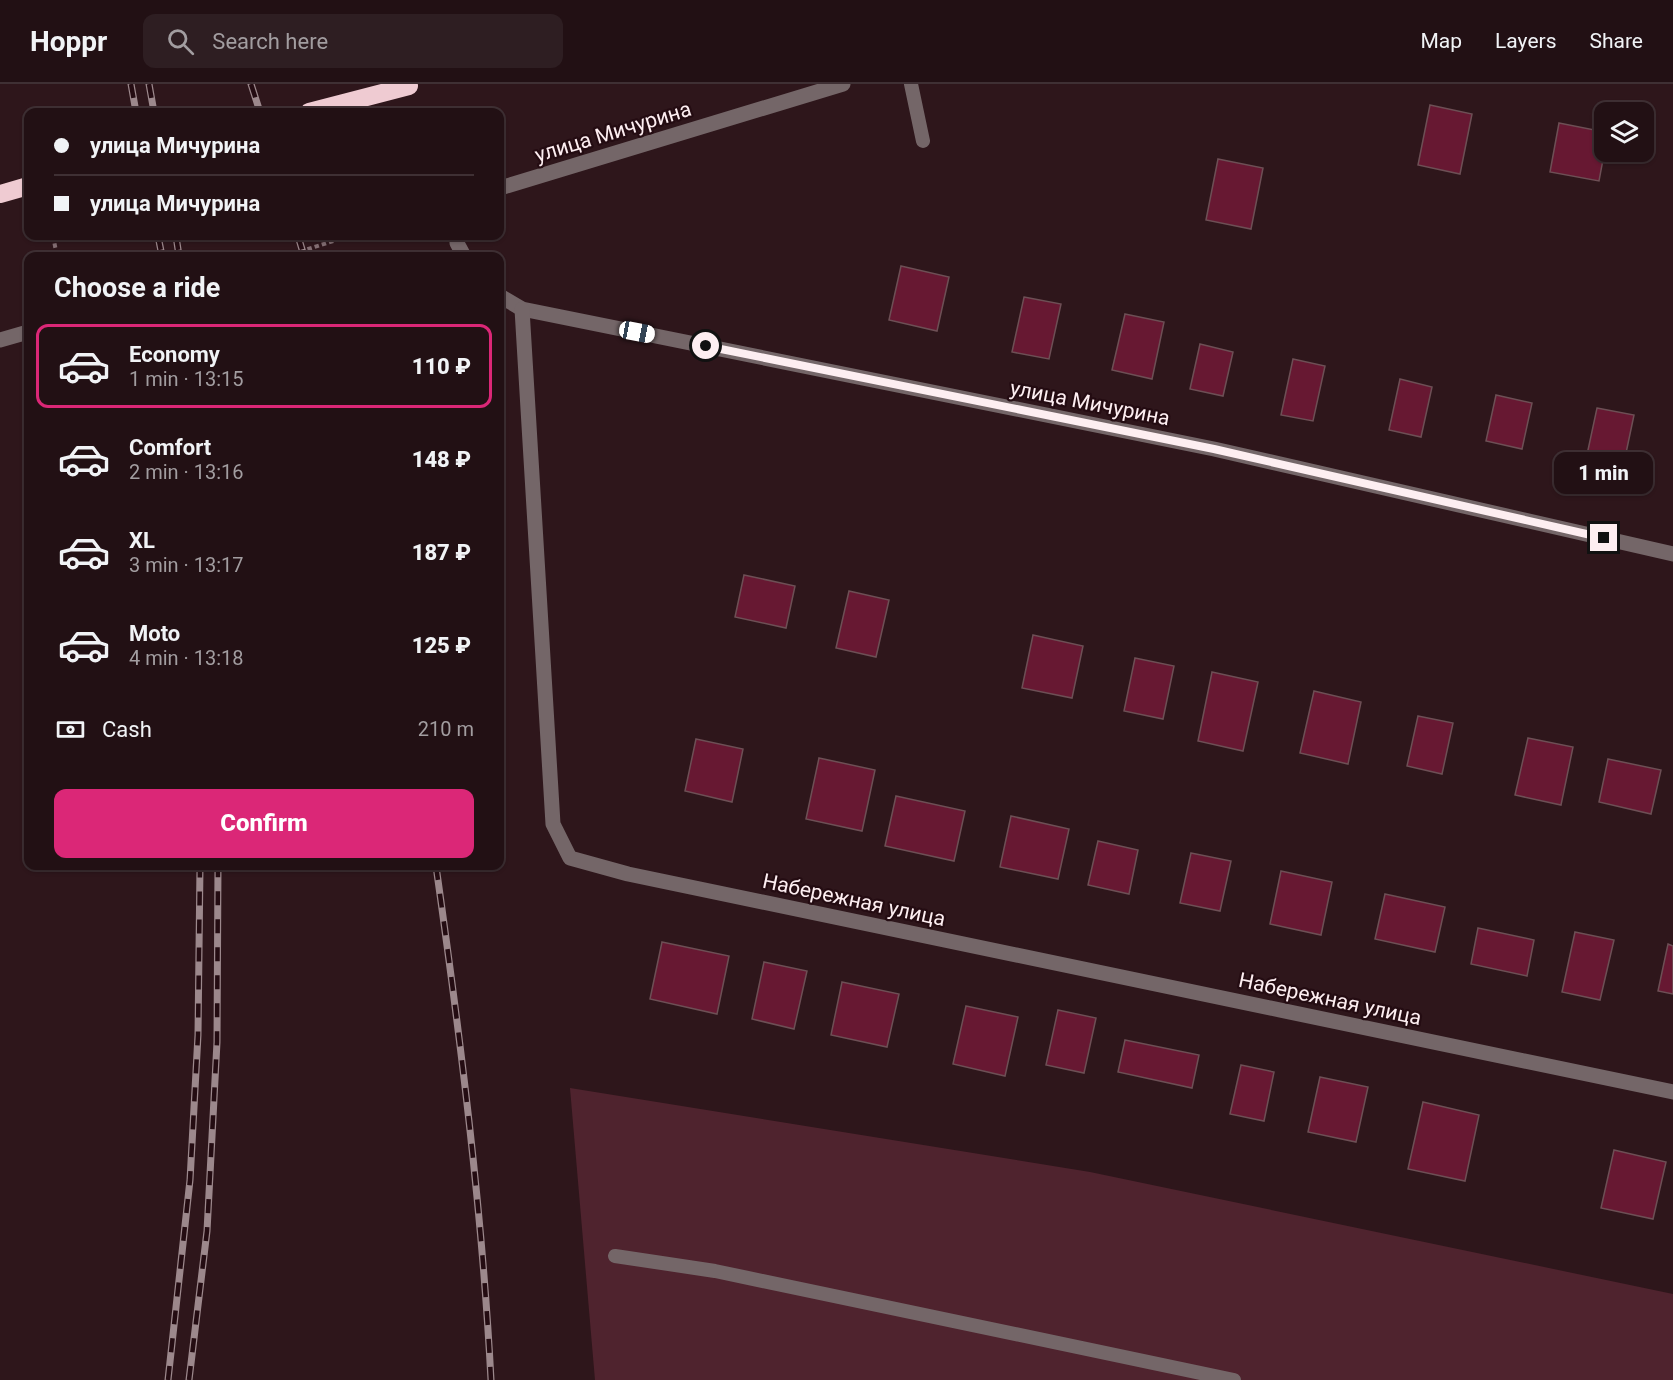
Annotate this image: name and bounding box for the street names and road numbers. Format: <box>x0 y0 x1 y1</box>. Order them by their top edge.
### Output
street label: улица Мичурина <box>532 97 694 167</box>
street label: улица Мичурина <box>1008 376 1172 430</box>
street label: Набережная улица <box>760 869 948 931</box>
street label: Набережная улица <box>1236 968 1424 1030</box>

